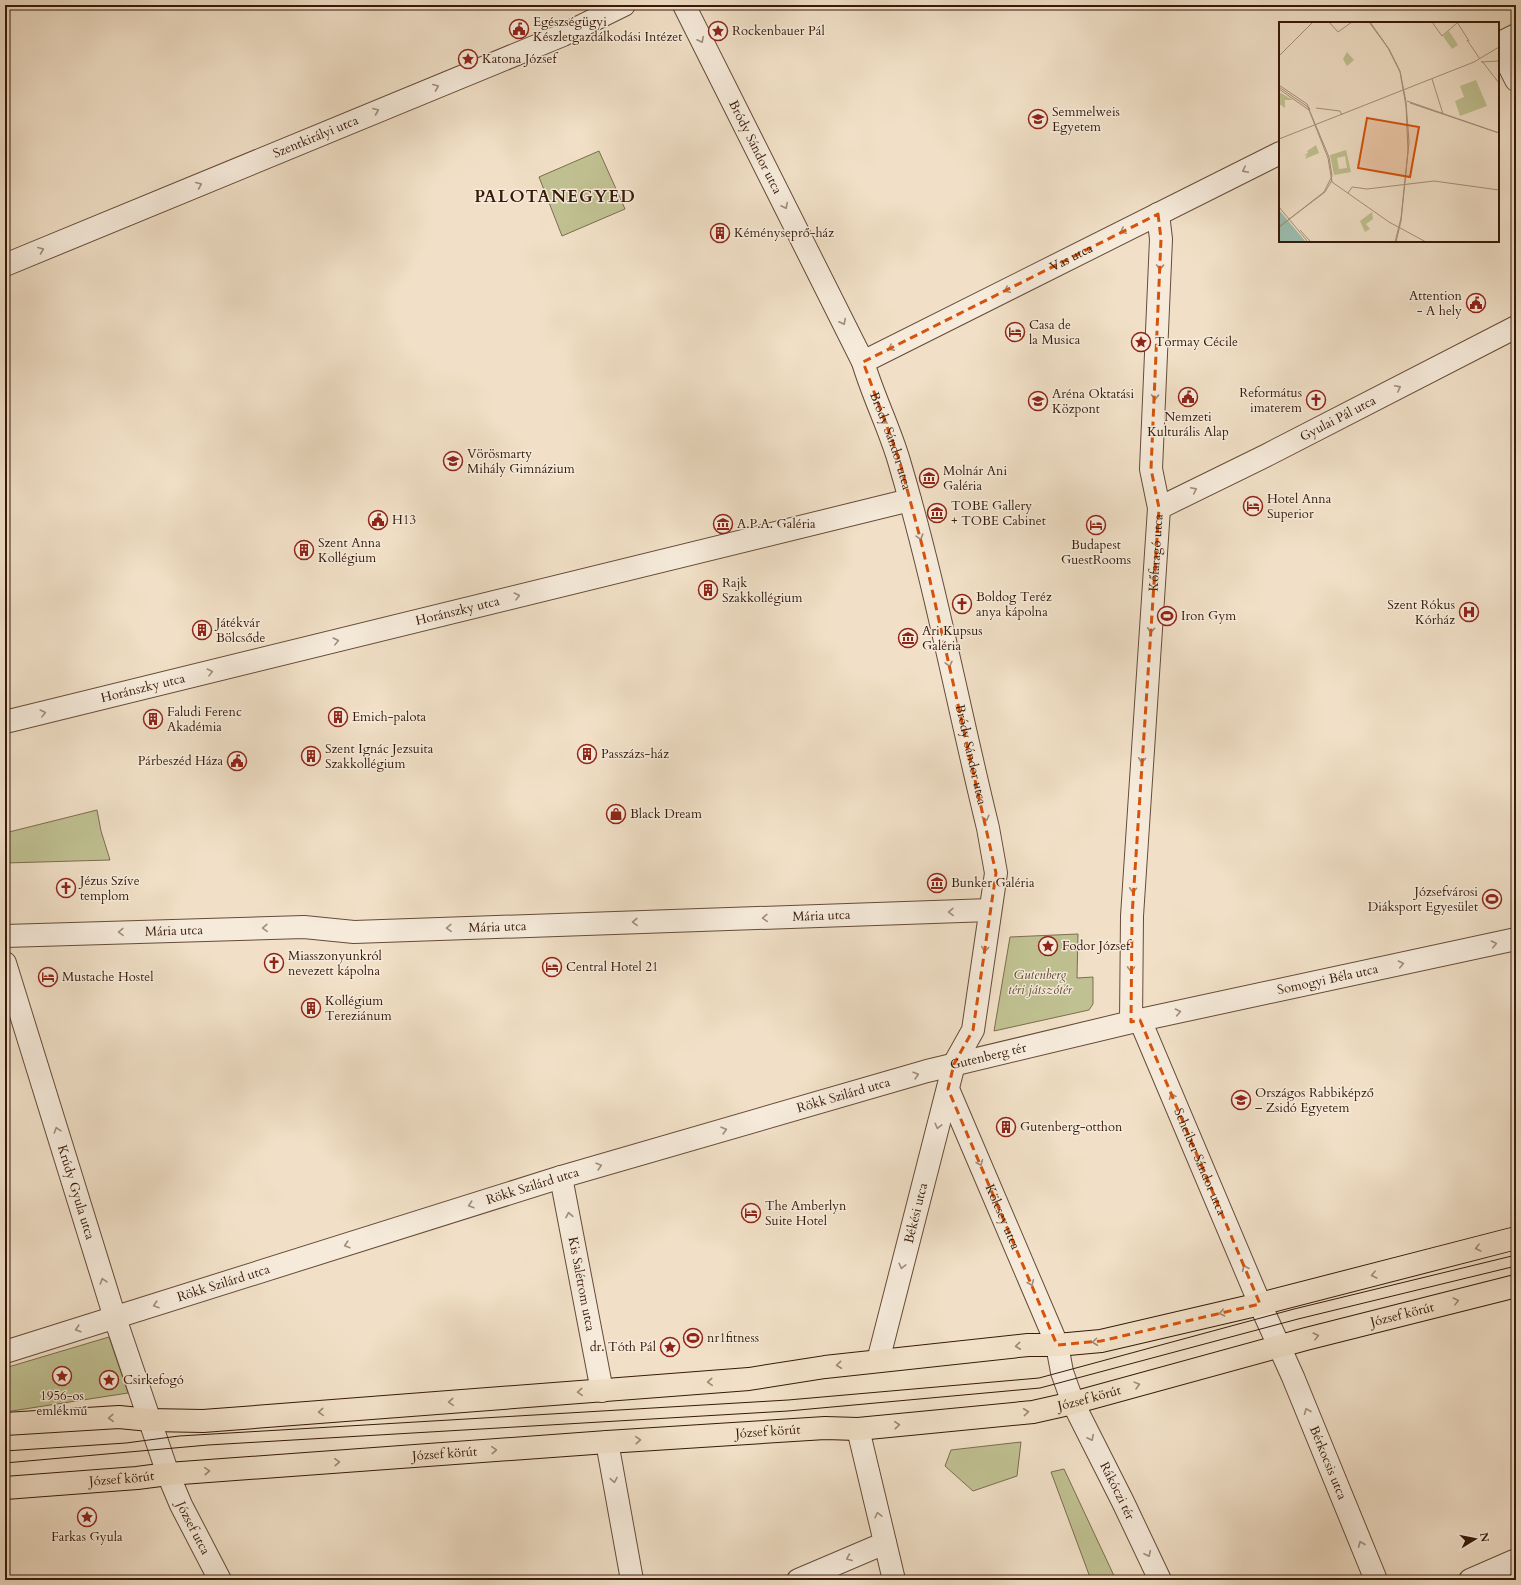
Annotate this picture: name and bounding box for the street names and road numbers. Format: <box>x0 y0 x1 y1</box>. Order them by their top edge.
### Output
street label: Bródy Sándor utca <box>724 97 786 197</box>
street label: Szentkirályi utca <box>270 111 361 163</box>
street label: Vas utca <box>1047 239 1096 276</box>
street label: Bródy Sándor utca <box>865 389 916 492</box>
street label: Gyulai Pál utca <box>1297 391 1379 446</box>
street label: Kőfaragó utca <box>1145 513 1168 592</box>
street label: Horánszky utca <box>414 592 502 630</box>
street label: Horánszky utca <box>99 669 187 707</box>
street label: Bródy Sándor utca <box>951 703 991 807</box>
street label: Mária utca <box>792 906 851 926</box>
street label: Mária utca <box>468 917 527 937</box>
street label: Mária utca <box>145 921 204 941</box>
street label: Somogyi Béla utca <box>1276 960 1380 999</box>
street label: Gutenberg tér <box>948 1038 1029 1074</box>
street label: Rökk Szilárd utca <box>795 1073 893 1117</box>
street label: Scheiber Sándor utca <box>1169 1105 1231 1219</box>
street label: Krúdy Gyula utca <box>53 1143 99 1242</box>
street label: Rökk Szilárd utca <box>484 1163 581 1209</box>
street label: Békési utca <box>900 1180 932 1245</box>
street label: Kölcsey utca <box>981 1181 1025 1253</box>
street label: Kis Salétrom utca <box>564 1235 599 1333</box>
street label: Rökk Szilárd utca <box>175 1260 272 1306</box>
street label: József körút <box>1367 1298 1436 1332</box>
street label: József körút <box>1054 1381 1123 1416</box>
street label: József körút <box>733 1421 801 1443</box>
street label: Bérkocsis utca <box>1305 1423 1351 1503</box>
street label: József körút <box>410 1442 478 1465</box>
street label: Rákóczi tér <box>1095 1459 1139 1523</box>
street label: József körút <box>87 1467 155 1491</box>
street label: József utca <box>171 1497 214 1558</box>

